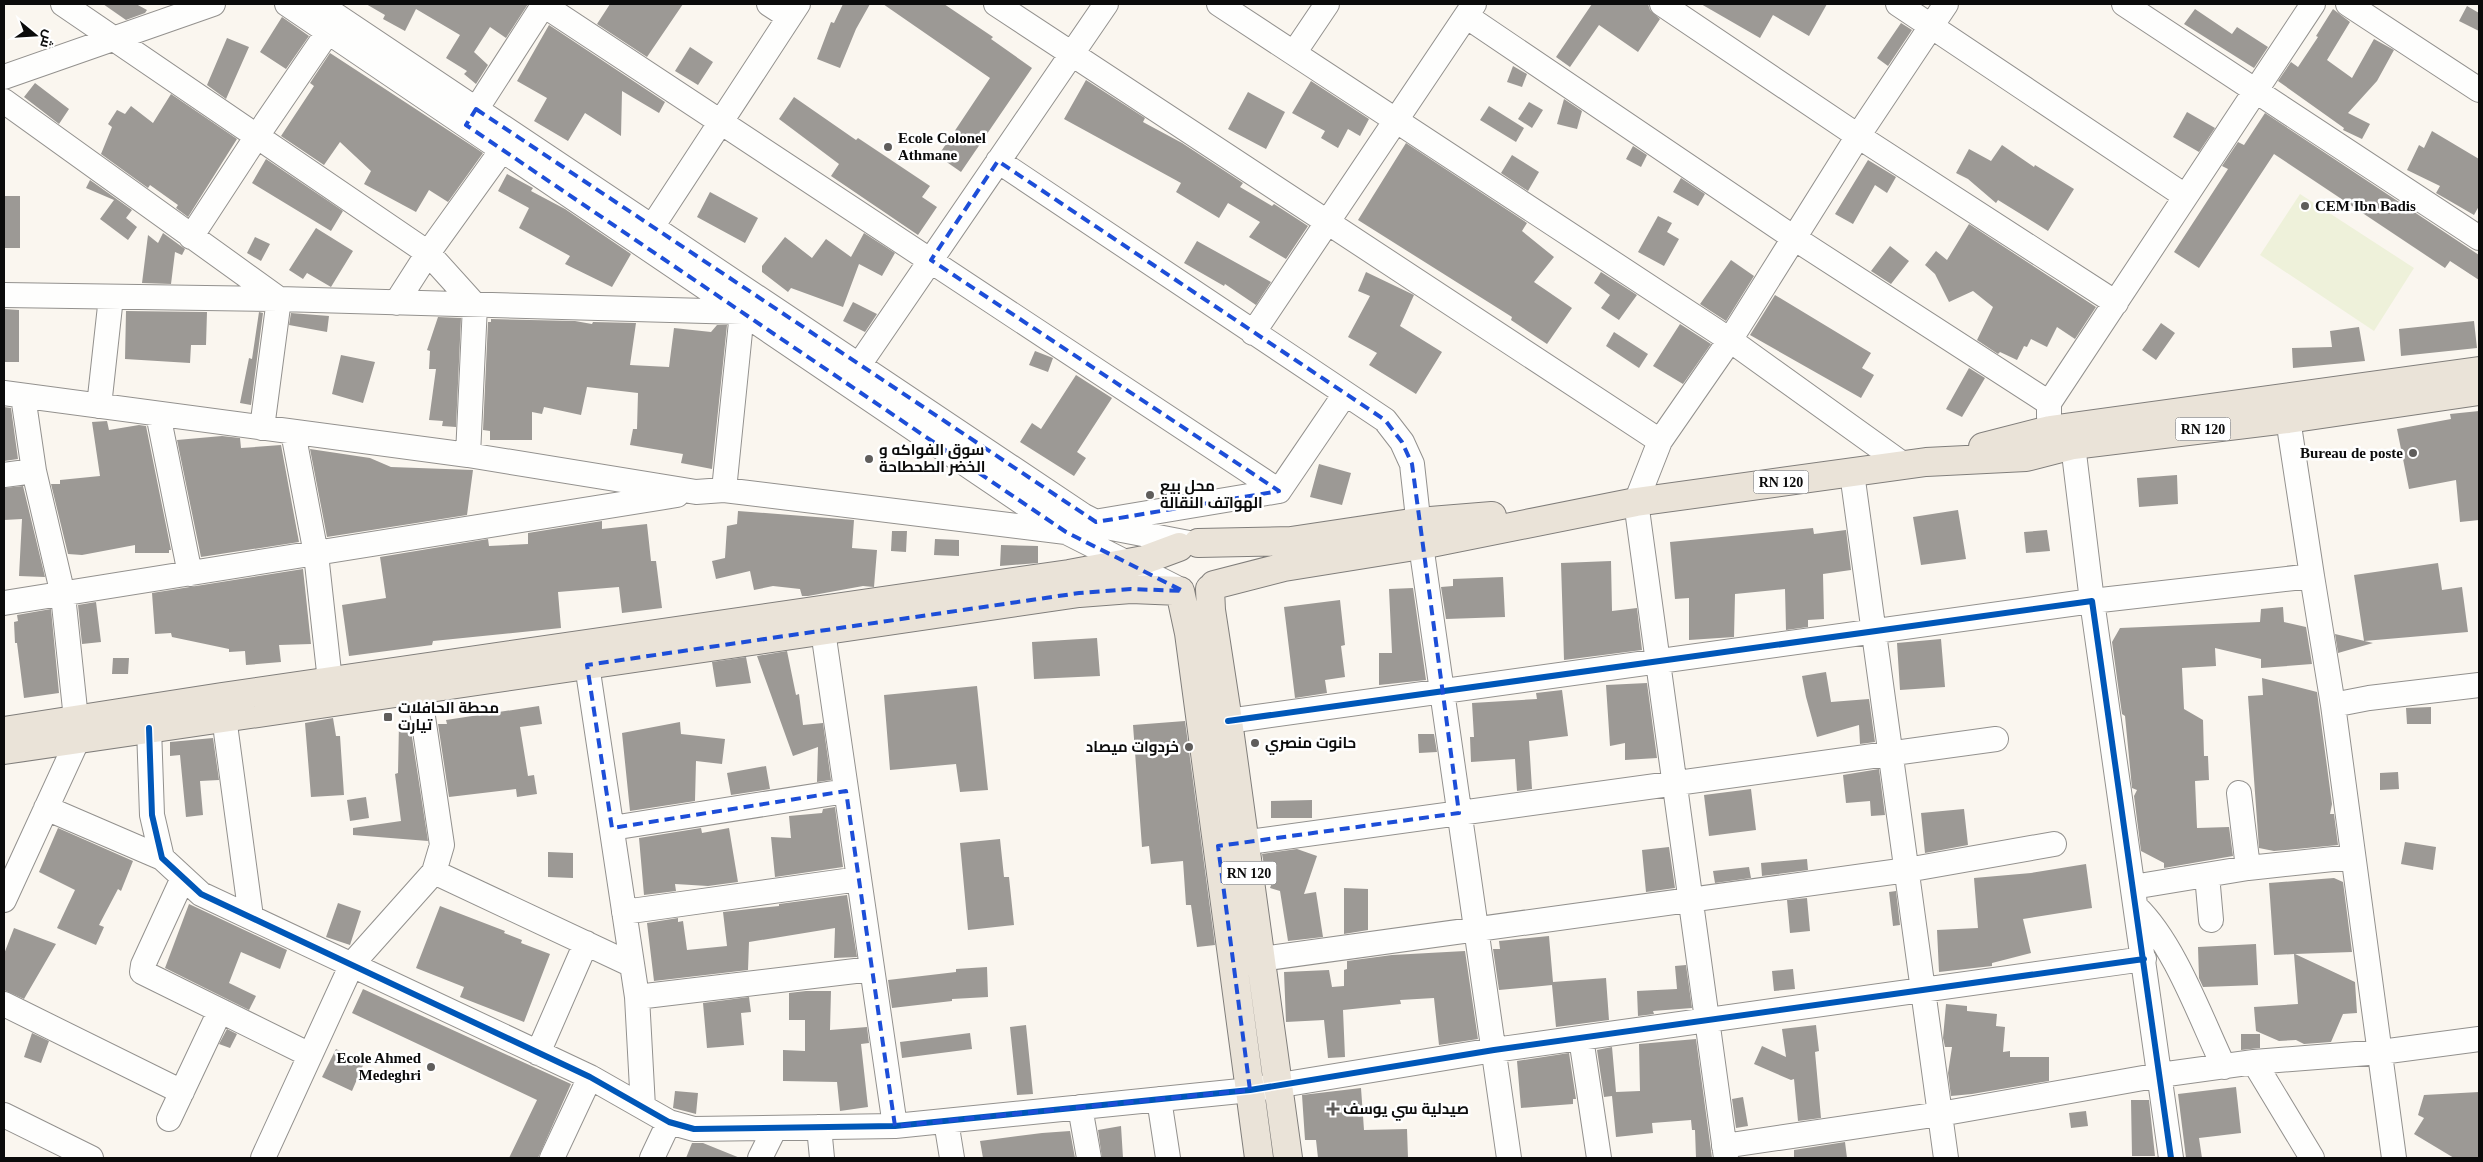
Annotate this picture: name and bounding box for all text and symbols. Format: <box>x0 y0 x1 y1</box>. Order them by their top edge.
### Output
north arrow <box>10 10 60 60</box>
text: ش <box>36 28 58 50</box>
place label: Ecole Colonel Athmane <box>898 130 986 163</box>
marker: Ecole Colonel Athmane <box>882 141 894 153</box>
place label: CEM Ibn Badis <box>2315 198 2416 214</box>
marker: CEM Ibn Badis <box>2299 200 2311 212</box>
road number: RN 120 <box>2176 418 2230 440</box>
place label: سوق الفواكه و الخضر الطحطاحة <box>879 442 985 476</box>
place label: Bureau de poste <box>2300 445 2403 461</box>
marker: Bureau de poste <box>2407 447 2419 459</box>
marker: سوق الفواكه و الخضر الطحطاحة <box>863 453 875 465</box>
road number: RN 120 <box>1754 471 1808 494</box>
place label: محل بيع الهواتف النقالة <box>1160 478 1263 512</box>
marker: محل بيع الهواتف النقالة <box>1144 489 1156 501</box>
place label: محطة الحافلات تيارت <box>398 700 499 734</box>
marker: محطة الحافلات تيارت <box>382 711 394 723</box>
place label: حانوت منصري <box>1265 735 1356 755</box>
marker: حانوت منصري <box>1249 737 1261 749</box>
place label: خردوات ميصاد <box>1086 739 1179 756</box>
marker: خردوات ميصاد <box>1183 741 1195 753</box>
road number: RN 120 <box>1222 861 1276 884</box>
place label: Ecole Ahmed Medeghri <box>336 1050 422 1083</box>
marker: Ecole Ahmed Medeghri <box>425 1061 437 1073</box>
place label: صيدلية سي يوسف <box>1343 1101 1469 1121</box>
marker: صيدلية سي يوسف <box>1327 1103 1339 1115</box>

